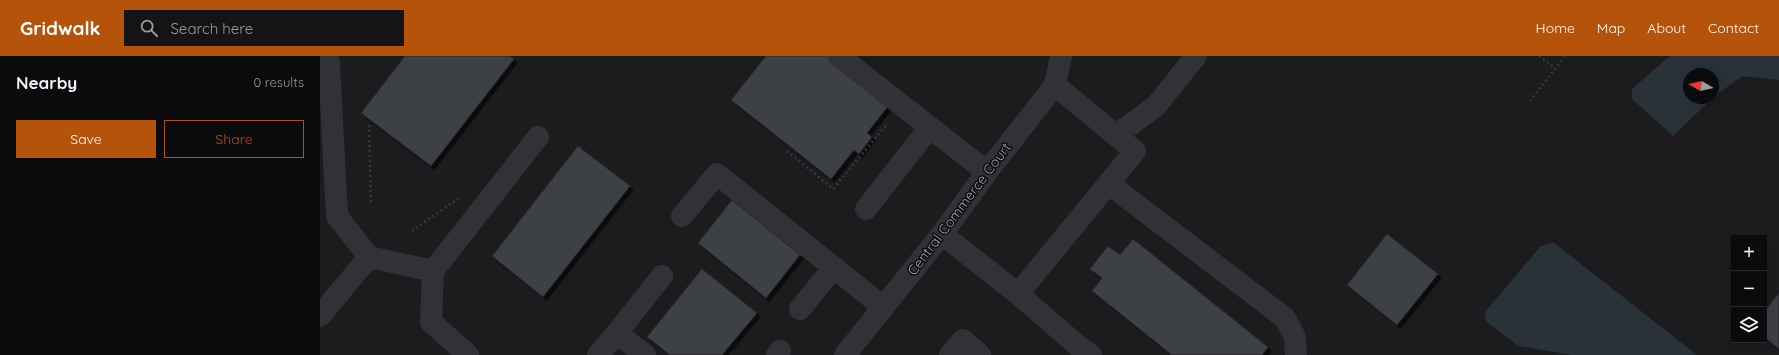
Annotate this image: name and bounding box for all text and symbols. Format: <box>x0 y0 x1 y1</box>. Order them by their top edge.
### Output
search box <box>124 10 404 46</box>
text: Gridwalk <box>20 16 100 40</box>
icon: search <box>138 17 160 39</box>
text: Search here <box>170 19 253 38</box>
text: Home <box>1536 19 1575 37</box>
text: Map <box>1597 19 1625 37</box>
text: About <box>1647 19 1686 37</box>
text: Contact <box>1708 19 1759 37</box>
north arrow <box>1683 68 1719 104</box>
text: Nearby <box>16 72 77 93</box>
text: 0 results <box>253 74 304 90</box>
button: Save <box>16 120 156 158</box>
button: Share <box>164 120 304 158</box>
street label: Central Commerce Court <box>903 139 1015 279</box>
map controls <box>1731 235 1767 343</box>
button: + <box>1731 235 1767 271</box>
button: − <box>1731 271 1767 307</box>
button: layers <box>1731 307 1767 343</box>

